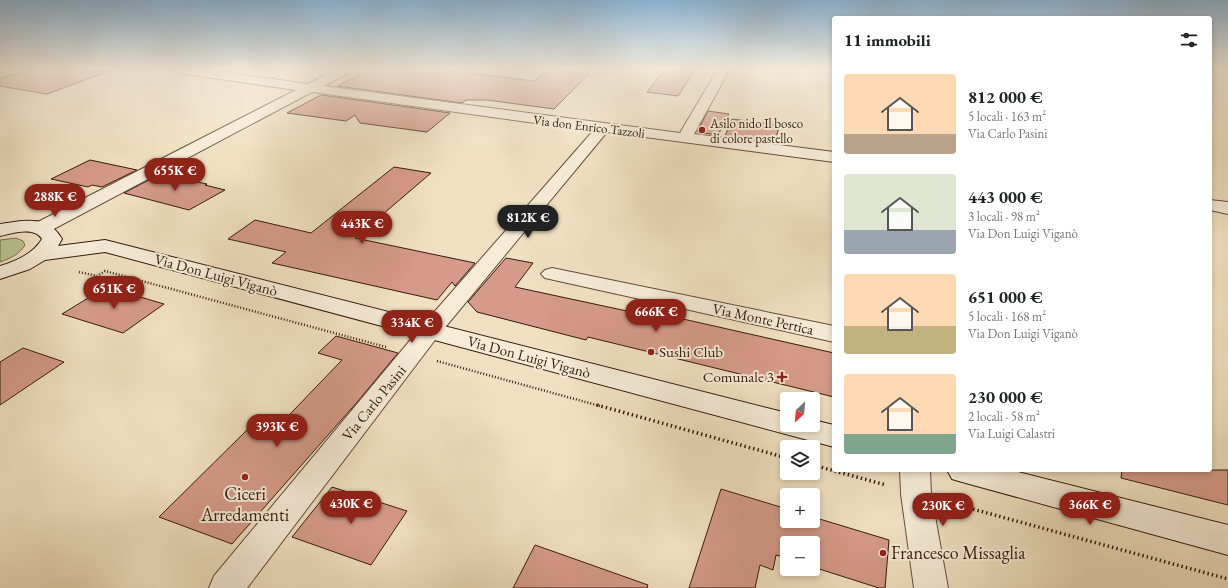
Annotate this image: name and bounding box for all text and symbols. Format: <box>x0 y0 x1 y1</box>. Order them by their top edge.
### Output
text: 11 immobili <box>844 29 931 51</box>
icon: filters <box>1178 29 1200 51</box>
text: 812 000 € <box>968 86 1043 108</box>
icon: home <box>876 90 924 138</box>
text: 5 locali · 163 m² <box>968 108 1046 125</box>
street label: Via don Enrico Tazzoli <box>532 111 646 142</box>
place label: Asilo nido Il bosco di colore pastello <box>709 115 803 147</box>
marker: Asilo nido Il bosco di colore pastello <box>697 125 707 135</box>
text: Via Carlo Pasini <box>968 125 1048 142</box>
pin: 655K € <box>142 158 208 192</box>
text: 655K € <box>153 162 197 179</box>
pin: 288K € <box>22 184 88 218</box>
text: 443 000 € <box>968 186 1043 208</box>
text: 288K € <box>33 188 77 205</box>
icon: home <box>876 190 924 238</box>
pin: 812K € <box>495 205 561 239</box>
text: 3 locali · 98 m² <box>968 208 1040 225</box>
text: 812K € <box>506 209 550 226</box>
pin: 443K € <box>329 211 395 245</box>
text: 443K € <box>340 215 384 232</box>
text: Via Don Luigi Viganò <box>968 225 1078 242</box>
street label: Via Don Luigi Viganò <box>152 249 280 300</box>
pin: 651K € <box>81 276 147 310</box>
text: 651K € <box>92 280 136 297</box>
text: 651 000 € <box>968 286 1043 308</box>
icon: home <box>876 290 924 338</box>
street label: Via Monte Pertica <box>711 298 816 339</box>
pin: 666K € <box>623 299 689 333</box>
text: 666K € <box>634 303 678 320</box>
text: 5 locali · 168 m² <box>968 308 1046 325</box>
pin: 334K € <box>379 310 445 344</box>
text: 334K € <box>390 314 434 331</box>
text: Via Don Luigi Viganò <box>968 325 1078 342</box>
street label: Via Don Luigi Viganò <box>465 331 593 382</box>
place label: Sushi Club <box>659 342 723 361</box>
marker: Sushi Club <box>646 347 656 357</box>
street label: Via Carlo Pasini <box>337 361 410 444</box>
place label: Comunale 3 <box>703 367 774 386</box>
marker: Comunale 3 <box>777 372 787 382</box>
text: 230 000 € <box>968 386 1043 408</box>
icon: home <box>876 390 924 438</box>
north arrow <box>780 392 820 432</box>
map controls <box>780 392 820 576</box>
text: 2 locali · 58 m² <box>968 408 1040 425</box>
pin: 393K € <box>244 414 310 448</box>
text: 393K € <box>255 418 299 435</box>
text: Via Luigi Calastri <box>968 425 1055 442</box>
button: layers <box>780 440 820 480</box>
marker: Ciceri Arredamenti <box>240 472 250 482</box>
place label: Ciceri Arredamenti <box>200 482 290 526</box>
button: + <box>780 488 820 528</box>
pin: 430K € <box>318 491 384 525</box>
pin: 366K € <box>1057 492 1123 526</box>
pin: 230K € <box>910 493 976 527</box>
text: 430K € <box>329 495 373 512</box>
text: 366K € <box>1068 496 1112 513</box>
text: 230K € <box>921 497 965 514</box>
button: − <box>780 536 820 576</box>
place label: Francesco Missaglia <box>891 541 1026 564</box>
marker: Francesco Missaglia <box>878 548 888 558</box>

